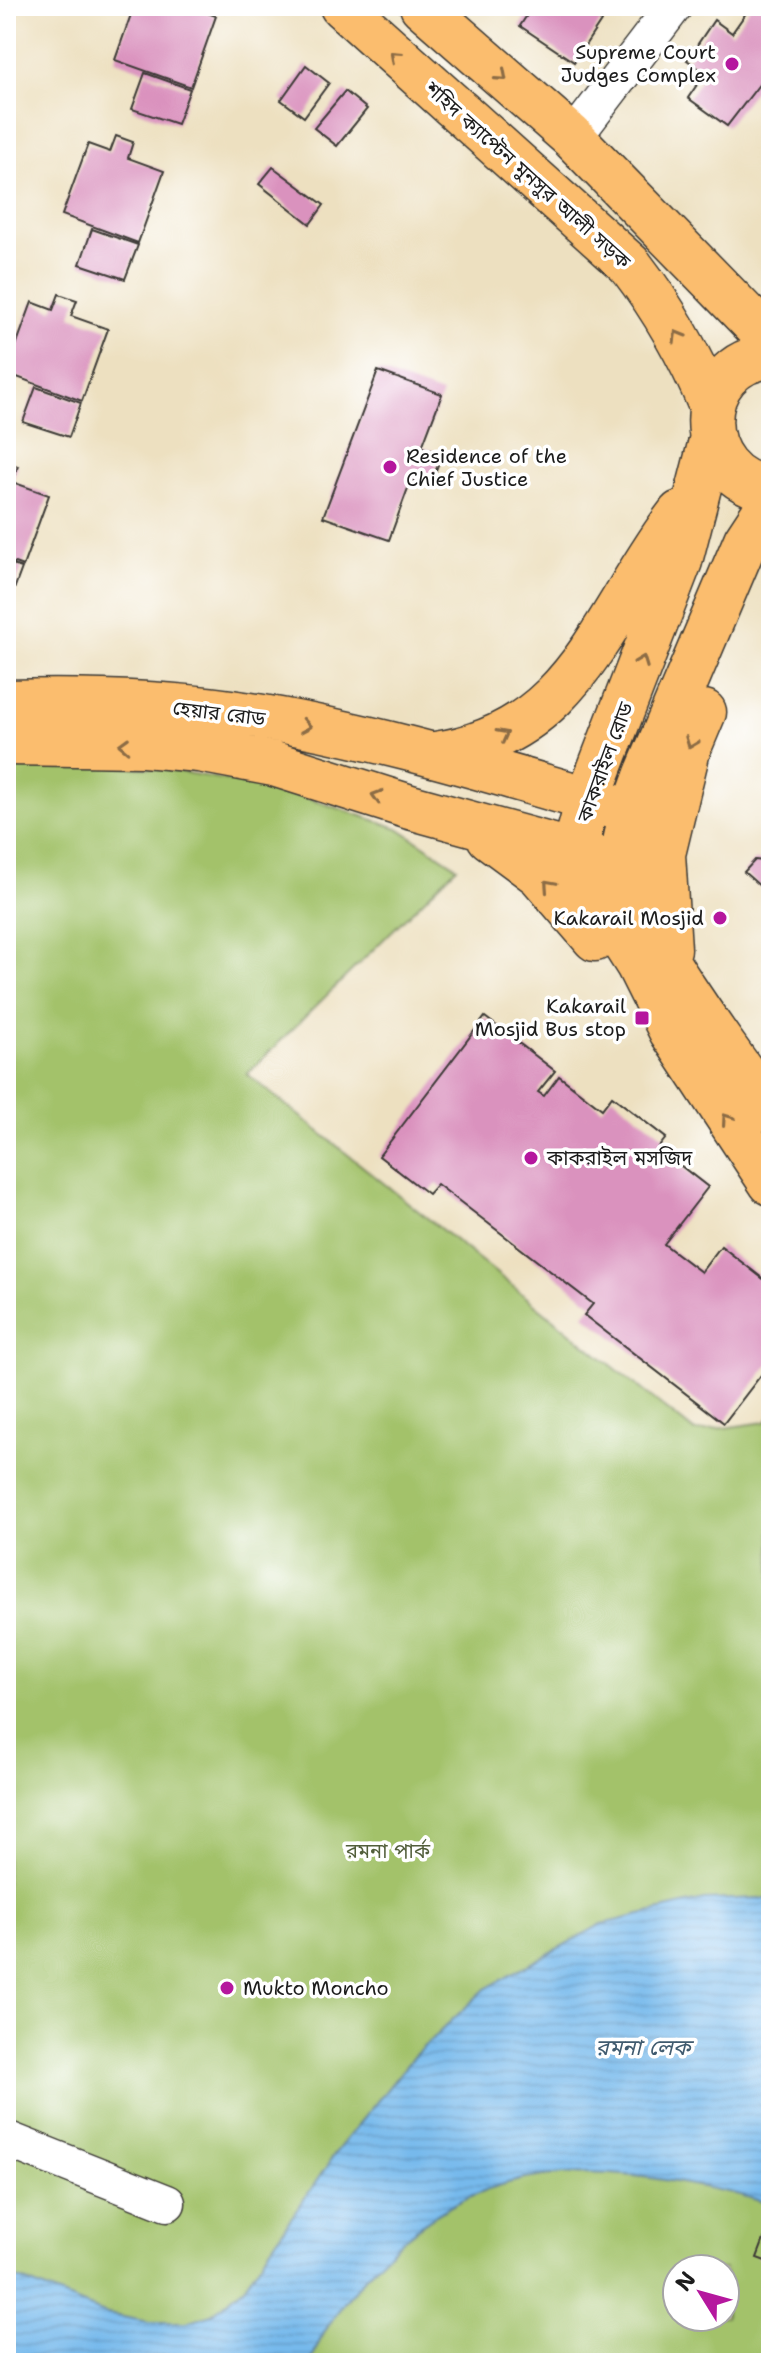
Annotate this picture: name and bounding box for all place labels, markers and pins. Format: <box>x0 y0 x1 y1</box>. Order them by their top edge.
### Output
place label: Supreme Court Judges Complex <box>560 39 716 88</box>
marker: Supreme Court Judges Complex <box>723 55 741 73</box>
place label: Residence of the Chief Justice <box>406 443 567 492</box>
marker: Residence of the Chief Justice <box>381 458 399 476</box>
place label: Kakarail Mosjid <box>553 905 704 931</box>
marker: Kakarail Mosjid <box>711 909 729 927</box>
place label: Kakarail Mosjid Bus stop <box>475 993 626 1042</box>
marker: Kakarail Mosjid Bus stop <box>633 1009 651 1027</box>
place label: কাকরাইল মসজিদ <box>546 1145 693 1171</box>
marker: কাকরাইল মসজিদ <box>522 1149 540 1167</box>
place label: Mukto Moncho <box>243 1975 389 2001</box>
marker: Mukto Moncho <box>218 1979 236 1997</box>

